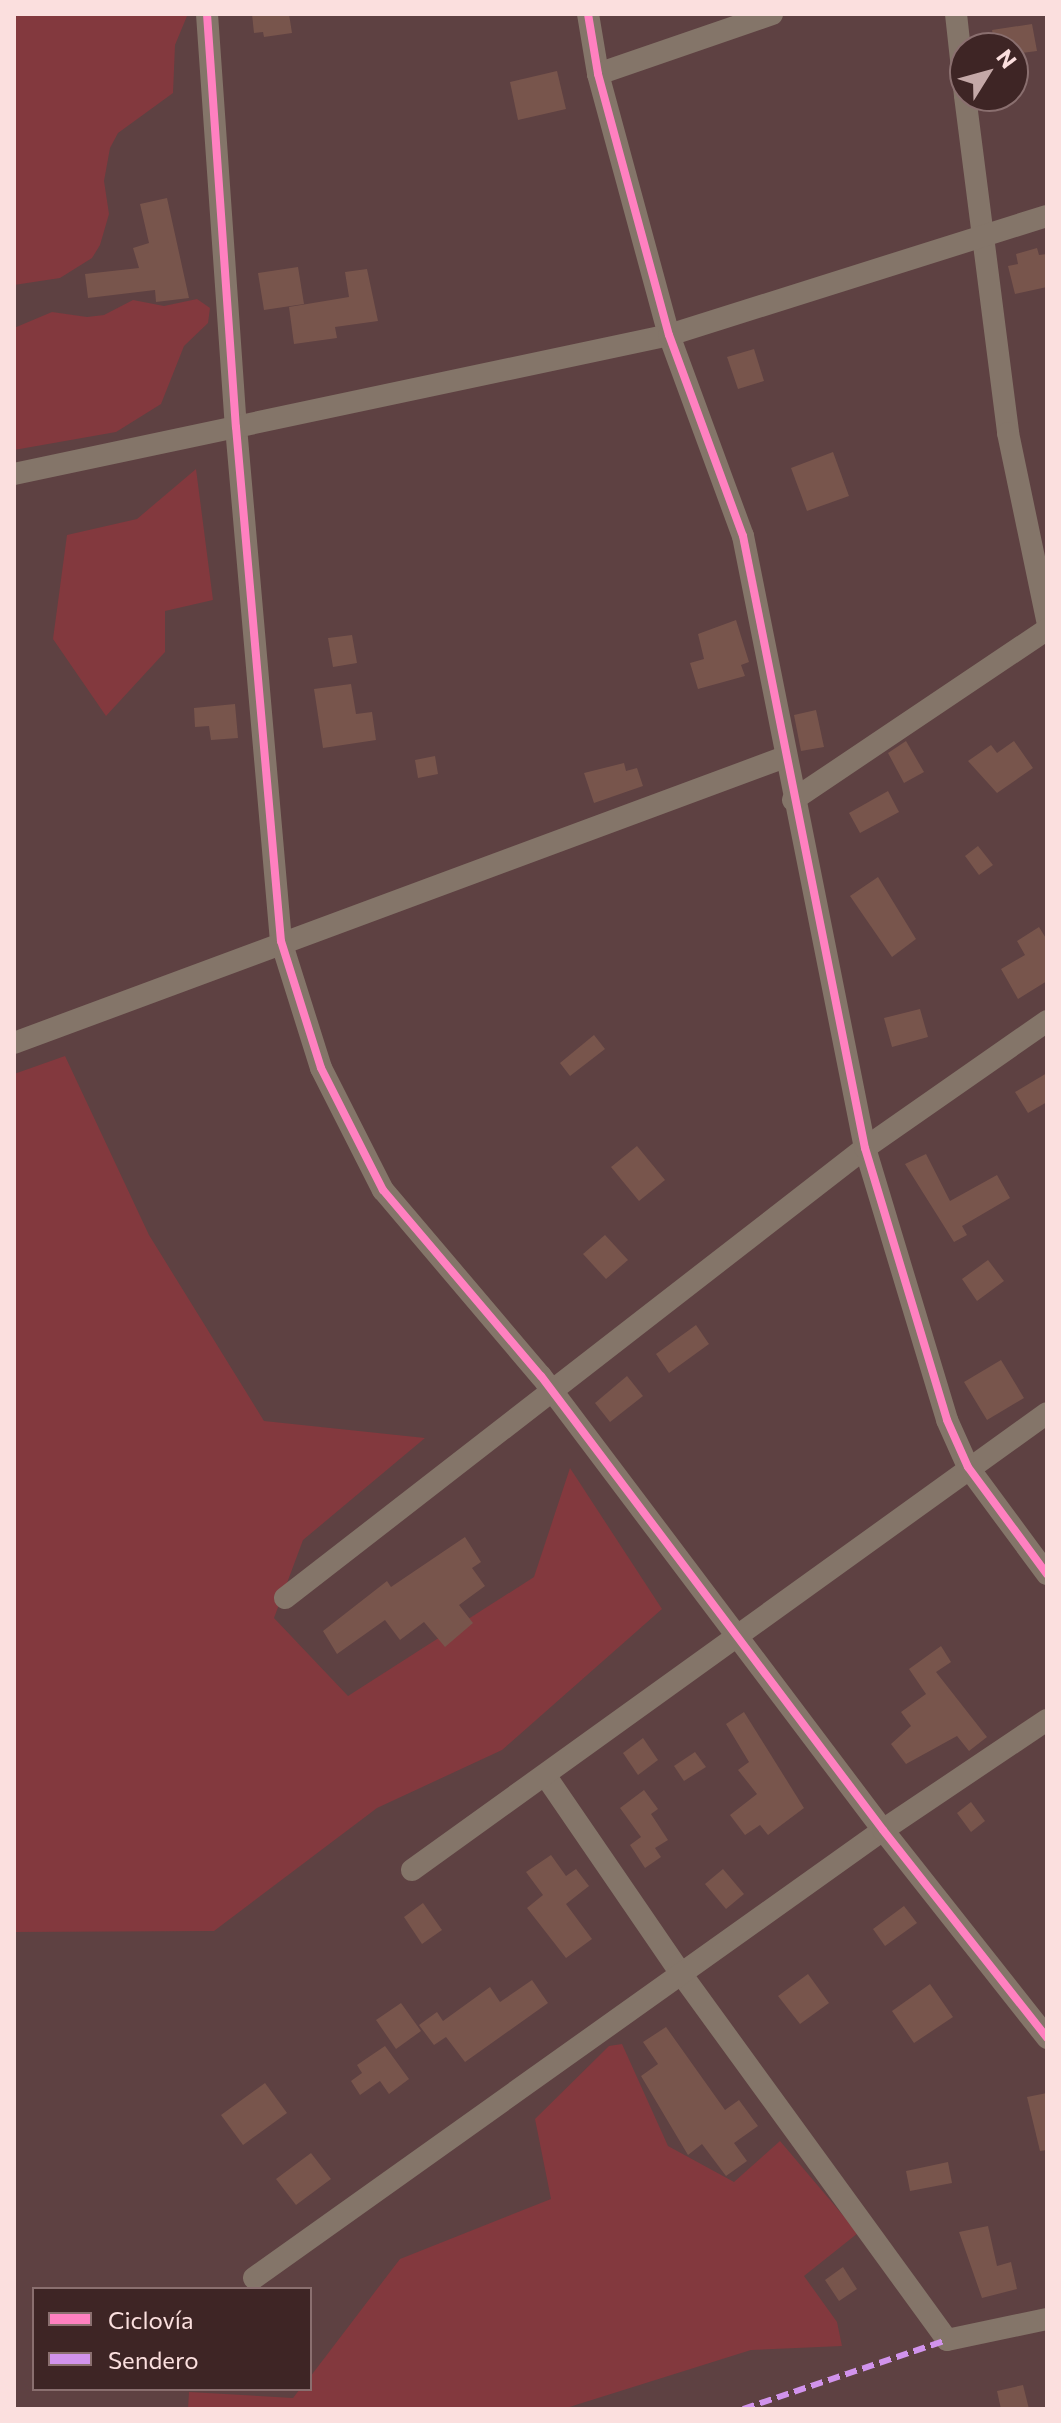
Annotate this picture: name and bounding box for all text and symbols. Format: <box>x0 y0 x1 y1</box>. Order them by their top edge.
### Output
north arrow <box>949 32 1029 112</box>
text: N <box>991 44 1023 73</box>
legend <box>32 2287 312 2391</box>
text: Ciclovía <box>108 2305 194 2334</box>
text: Sendero <box>108 2345 199 2374</box>

